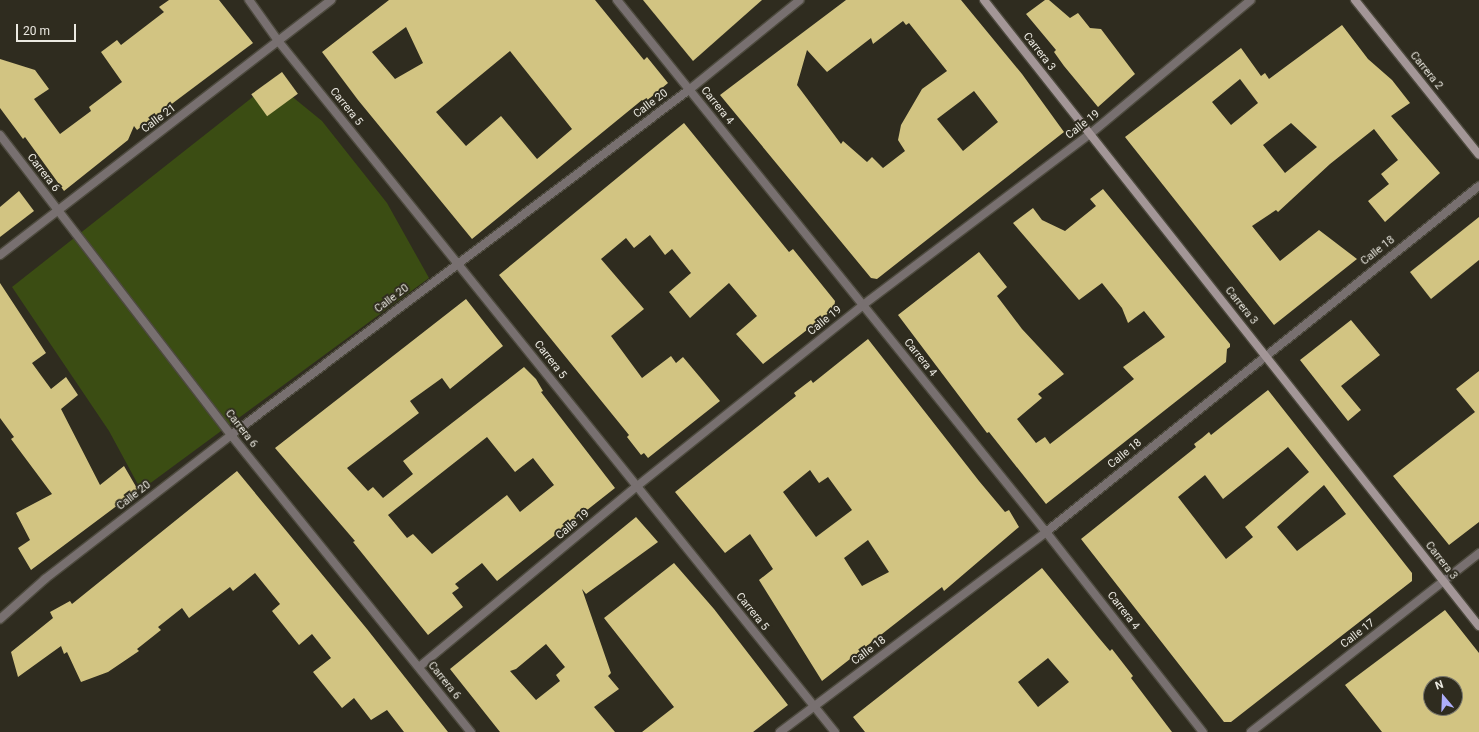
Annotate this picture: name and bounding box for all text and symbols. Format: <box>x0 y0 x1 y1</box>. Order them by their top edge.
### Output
scale bar <box>18 16 78 42</box>
text: 20 m <box>23 24 50 38</box>
street label: Carrera 3 <box>1020 30 1058 74</box>
street label: Carrera 2 <box>1407 49 1445 93</box>
street label: Carrera 4 <box>698 84 736 128</box>
street label: Carrera 5 <box>327 85 365 129</box>
street label: Calle 20 <box>631 87 671 121</box>
street label: Calle 21 <box>139 102 179 136</box>
street label: Calle 19 <box>1063 108 1103 142</box>
street label: Carrera 6 <box>24 151 62 195</box>
street label: Calle 18 <box>1358 234 1398 268</box>
street label: Calle 20 <box>372 282 412 316</box>
street label: Carrera 3 <box>1222 284 1260 328</box>
street label: Calle 19 <box>806 303 844 339</box>
street label: Carrera 4 <box>901 336 939 380</box>
street label: Carrera 5 <box>531 338 569 382</box>
street label: Carrera 6 <box>222 407 260 451</box>
street label: Calle 18 <box>1106 436 1144 472</box>
street label: Calle 20 <box>114 479 154 513</box>
street label: Calle 19 <box>554 507 592 543</box>
street label: Carrera 3 <box>1422 539 1460 583</box>
street label: Carrera 4 <box>1104 589 1142 633</box>
street label: Carrera 5 <box>733 590 771 634</box>
street label: Calle 17 <box>1338 617 1378 651</box>
street label: Calle 18 <box>849 634 889 668</box>
street label: Carrera 6 <box>425 659 463 703</box>
north arrow <box>1423 676 1463 716</box>
text: N <box>1433 678 1445 693</box>

